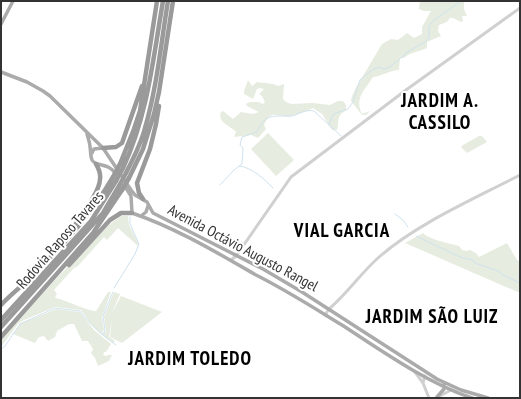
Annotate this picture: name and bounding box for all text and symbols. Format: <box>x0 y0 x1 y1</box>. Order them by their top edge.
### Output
district label: JARDIM A. CASSILO <box>400 88 479 134</box>
street label: Rodovia Raposo Tavares <box>12 187 107 292</box>
street label: Avenida Octávio Augusto Rangel <box>165 200 322 295</box>
district label: VIAL GARCIA <box>293 218 390 242</box>
district label: JARDIM SÃO LUIZ <box>364 304 499 328</box>
district label: JARDIM TOLEDO <box>127 346 252 370</box>

